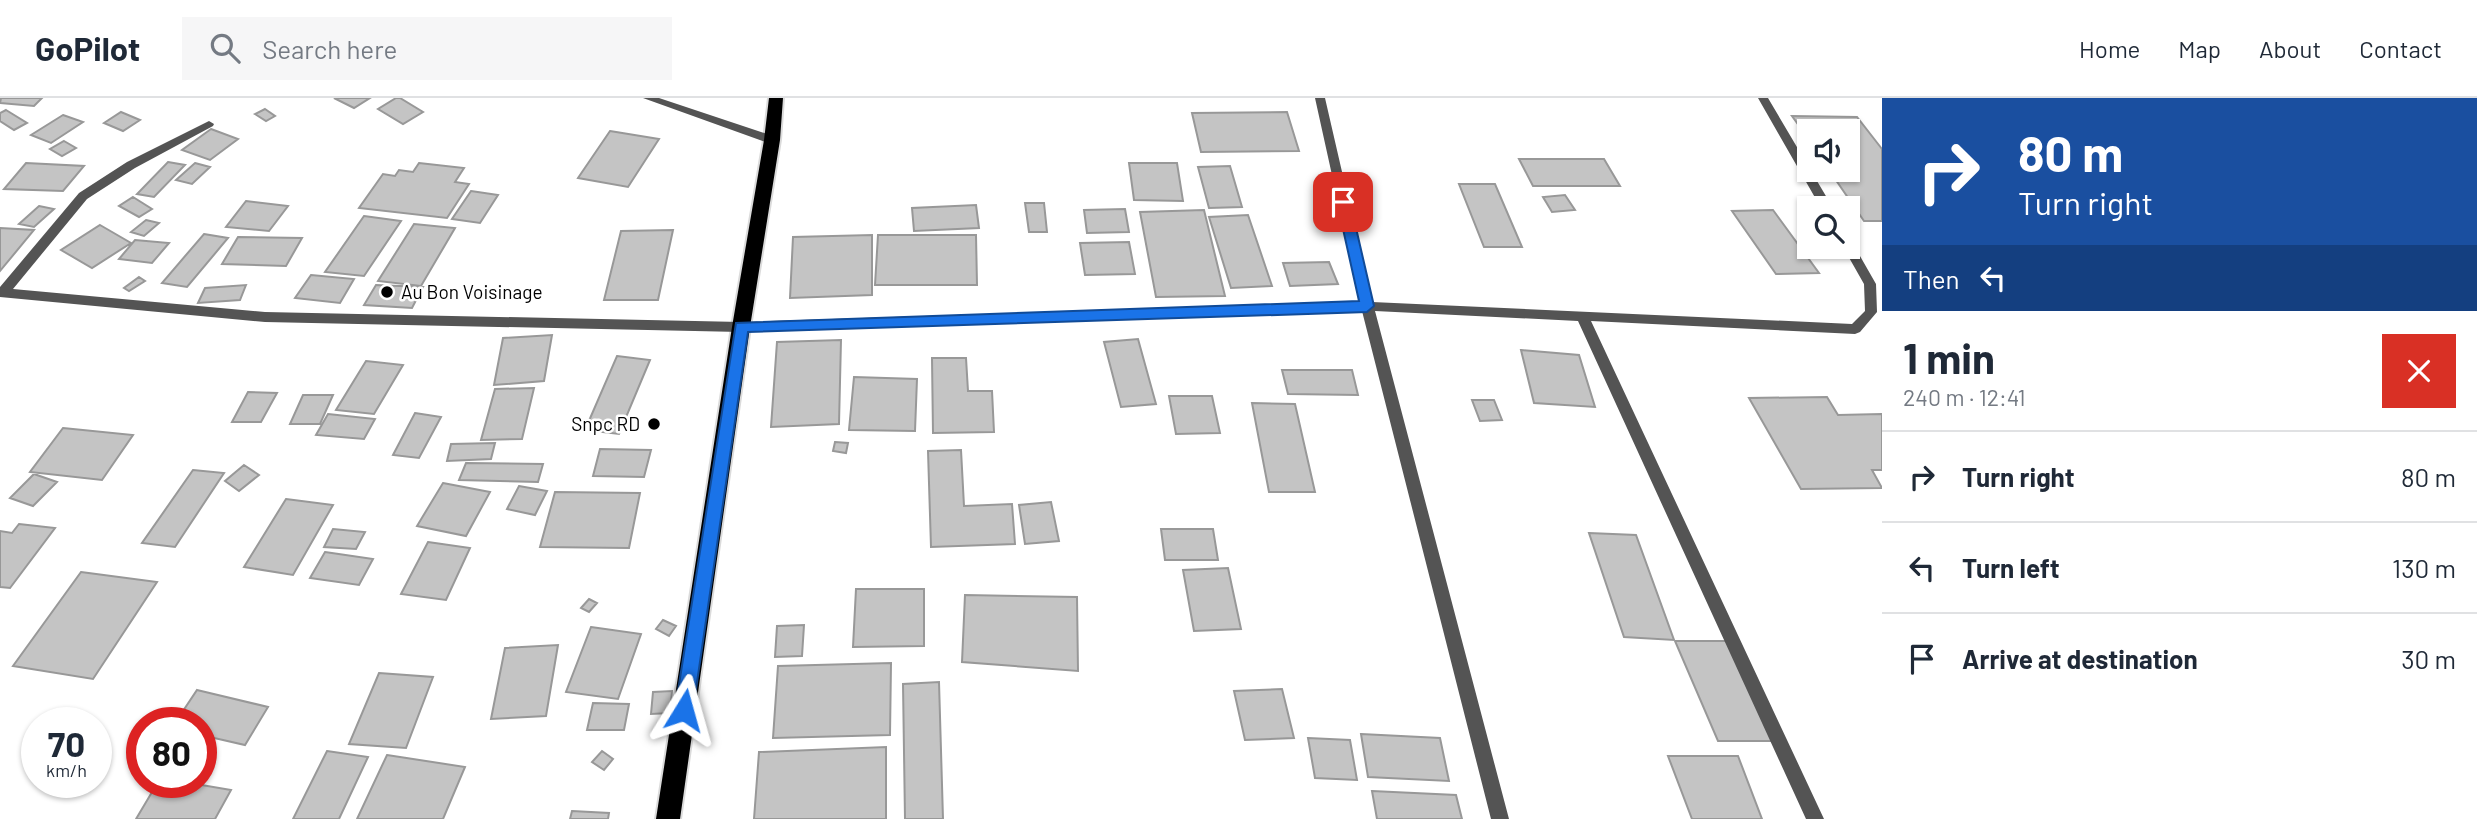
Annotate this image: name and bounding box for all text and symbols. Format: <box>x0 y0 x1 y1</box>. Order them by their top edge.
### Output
search box <box>182 17 672 80</box>
text: GoPilot <box>35 28 140 68</box>
icon: search <box>206 29 244 67</box>
text: Search here <box>262 33 397 64</box>
text: Home <box>2079 34 2140 63</box>
text: Map <box>2178 34 2221 63</box>
text: About <box>2259 34 2321 63</box>
text: Contact <box>2359 34 2442 63</box>
map controls <box>1797 119 1860 259</box>
button: sound <box>1797 119 1860 182</box>
text: 80 m <box>2018 123 2123 182</box>
icon: right <box>1903 126 1994 217</box>
pin <box>1313 172 1373 232</box>
icon: arrive <box>1324 183 1362 221</box>
text: Turn right <box>2018 183 2153 221</box>
button: search <box>1797 196 1860 259</box>
icon: left <box>1974 259 2012 297</box>
text: Then <box>1903 263 1960 294</box>
place label: Au Bon Voisinage <box>401 280 543 303</box>
marker: Au Bon Voisinage <box>379 284 395 300</box>
text: 1 min <box>1903 332 1995 382</box>
button: close <box>2382 334 2456 408</box>
text: 240 m · 12:41 <box>1903 383 2025 411</box>
place label: Snpc RD <box>571 412 640 435</box>
marker: Snpc RD <box>646 416 662 432</box>
icon: right <box>1903 458 1941 496</box>
text: Turn right <box>1962 461 2075 492</box>
text: 80 m <box>2401 461 2456 492</box>
icon: left <box>1903 549 1941 587</box>
text: Turn left <box>1962 552 2060 583</box>
text: 130 m <box>2392 552 2456 583</box>
icon: arrive <box>1903 640 1941 678</box>
text: Arrive at destination <box>1962 643 2198 674</box>
text: 30 m <box>2401 643 2456 674</box>
position arrow <box>647 673 721 747</box>
speed limit sign: 80 <box>126 707 217 798</box>
text: 70 <box>48 722 85 764</box>
text: km/h <box>46 759 87 781</box>

